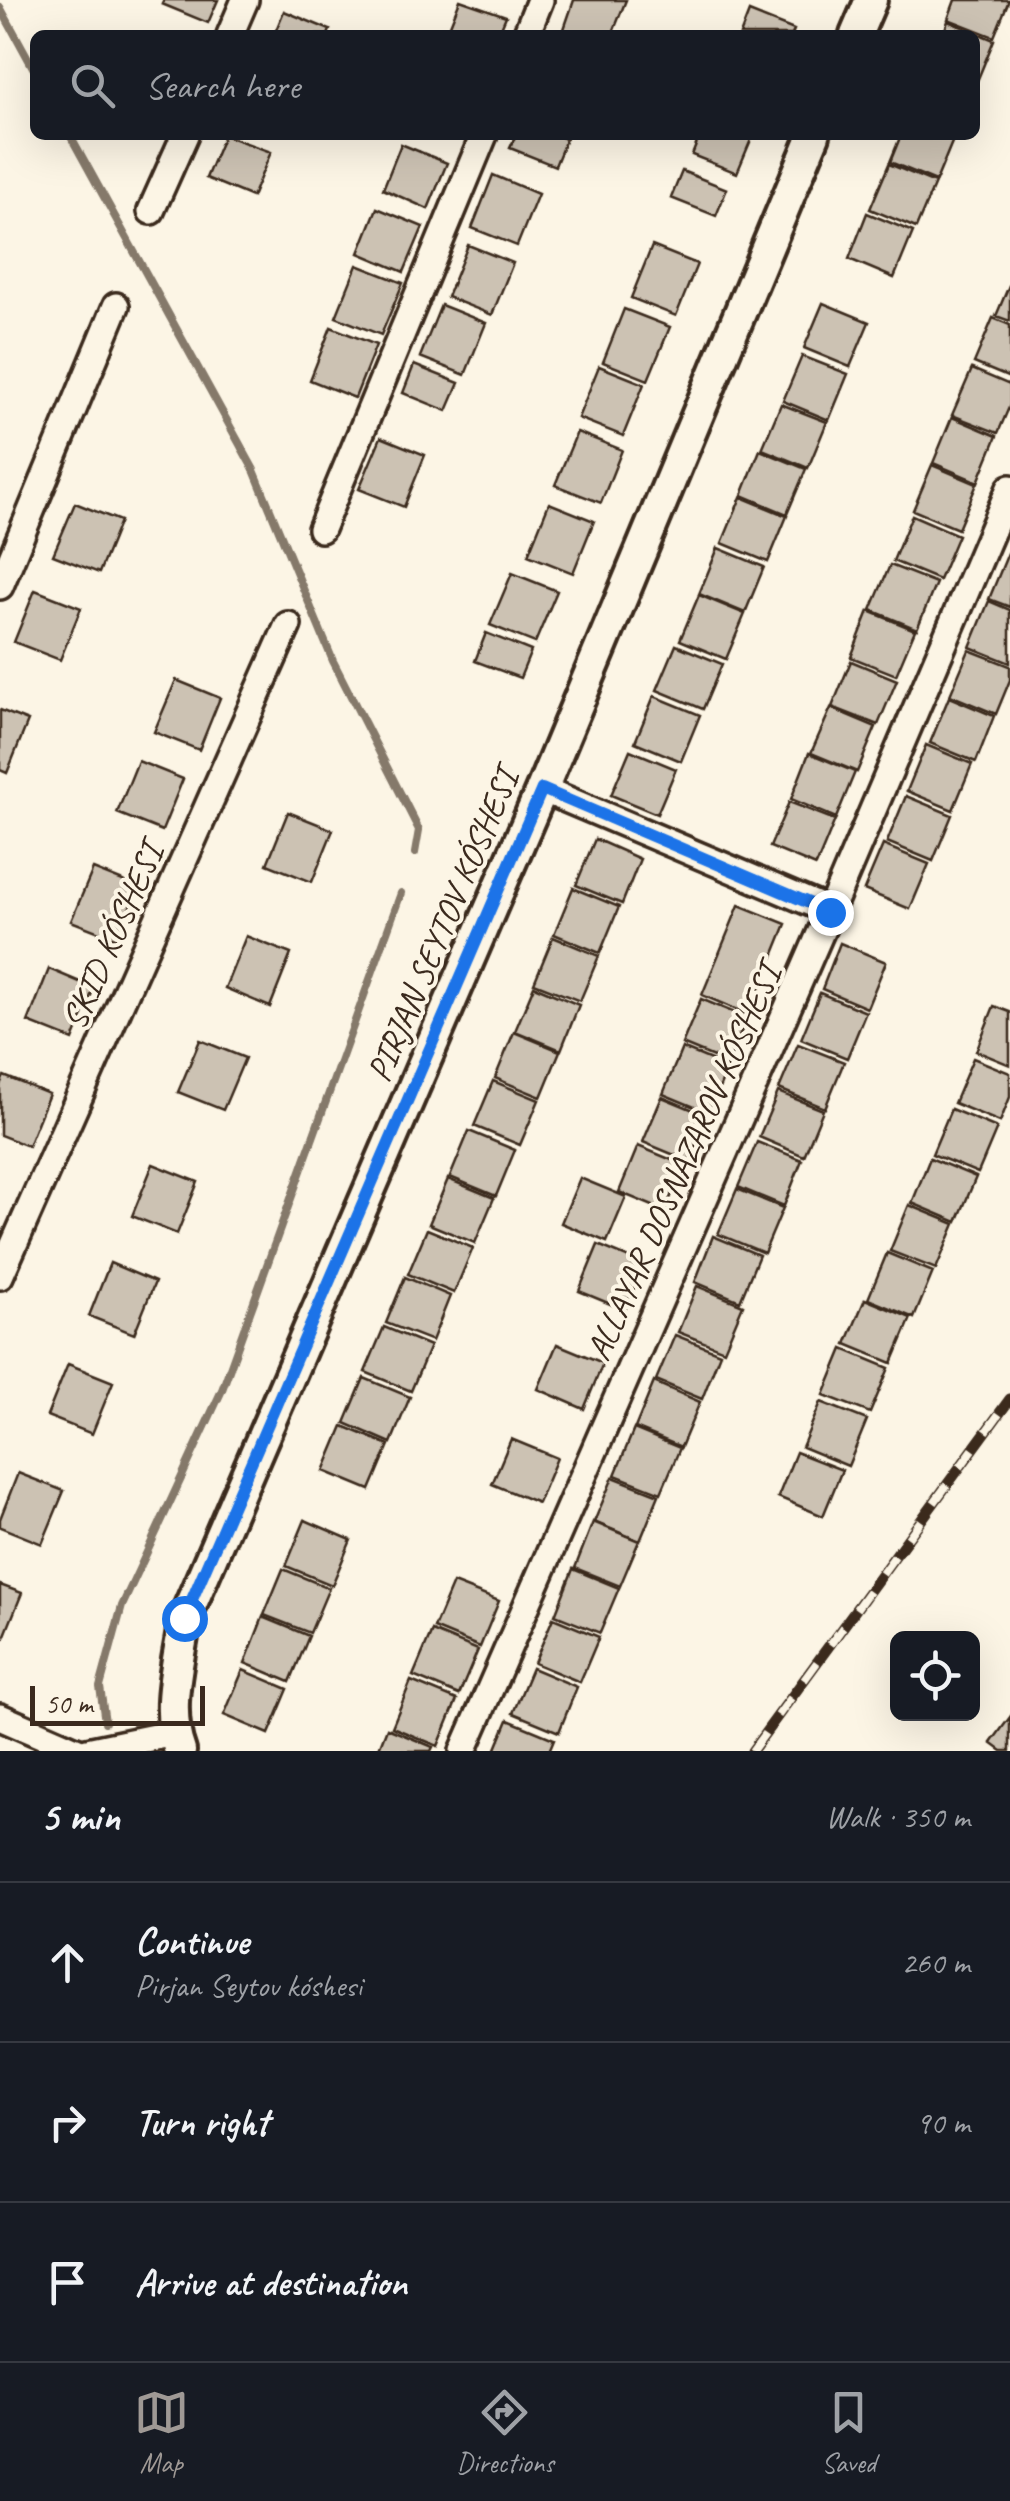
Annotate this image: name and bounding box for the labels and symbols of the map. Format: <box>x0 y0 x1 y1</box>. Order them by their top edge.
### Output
street label: PIRJAN SEYTOV KÓSHESI <box>356 756 531 1088</box>
street label: SKID KÓSHESI <box>51 830 176 1036</box>
route end <box>808 890 854 936</box>
street label: ALLAYAR DOSNAZAROV KÓSHESI <box>576 951 794 1367</box>
route start <box>162 1596 208 1642</box>
scale bar <box>30 1681 205 1726</box>

